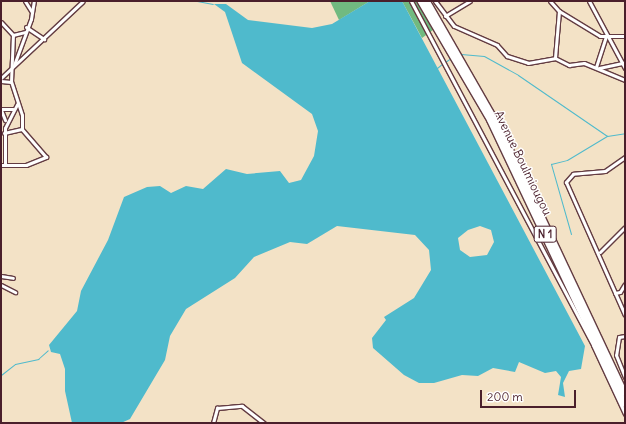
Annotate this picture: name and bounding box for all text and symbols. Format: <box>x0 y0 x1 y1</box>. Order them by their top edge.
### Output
street label: Avenue Boulmiougou <box>491 108 555 218</box>
road number: N 1 <box>533 225 557 243</box>
scale bar <box>482 382 578 408</box>
text: 200 m <box>487 389 523 404</box>

